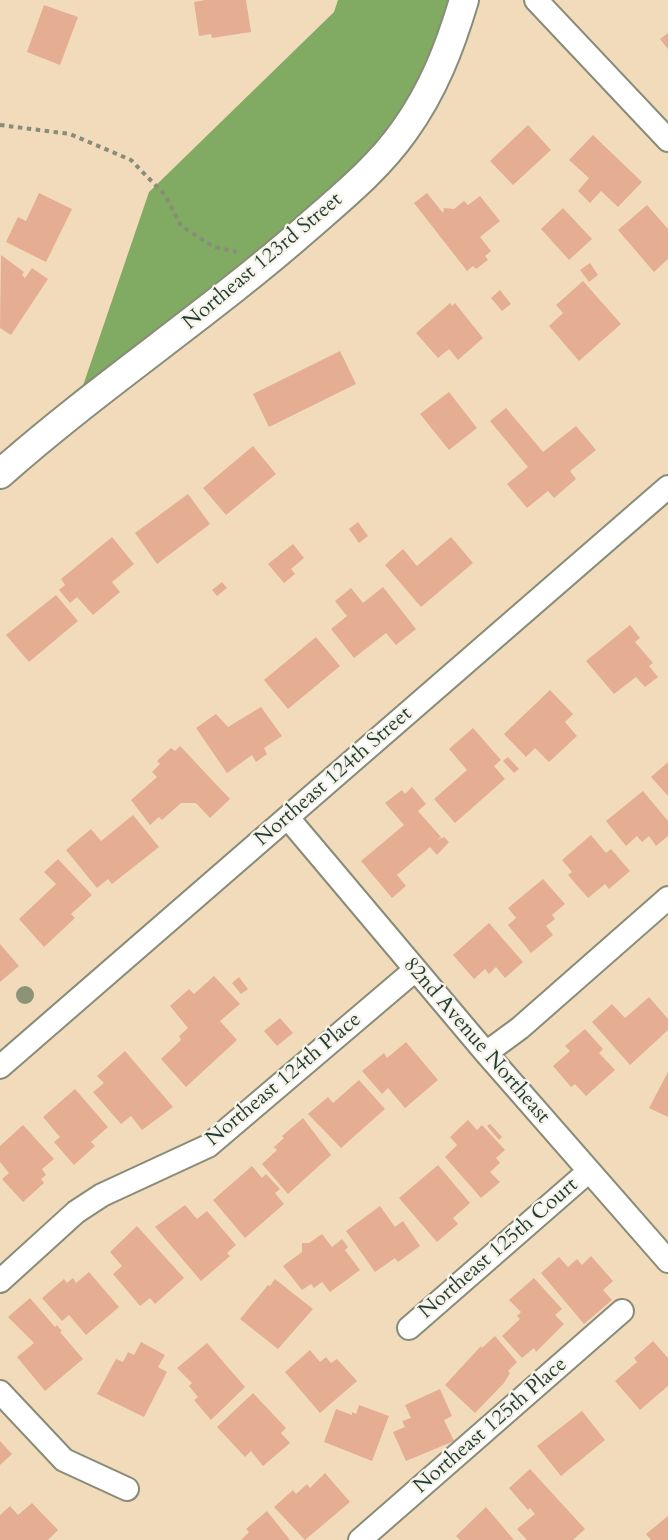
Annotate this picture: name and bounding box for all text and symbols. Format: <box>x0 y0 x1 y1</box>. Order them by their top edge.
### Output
street label: Northeast 123rd Street <box>178 188 348 336</box>
street label: Northeast 124th Street <box>250 702 418 852</box>
street label: 82nd Avenue Northeast <box>397 953 555 1129</box>
street label: Northeast 124th Place <box>201 1008 367 1152</box>
street label: Northeast 125th Court <box>414 1173 584 1325</box>
street label: Northeast 125th Place <box>409 1353 573 1499</box>

